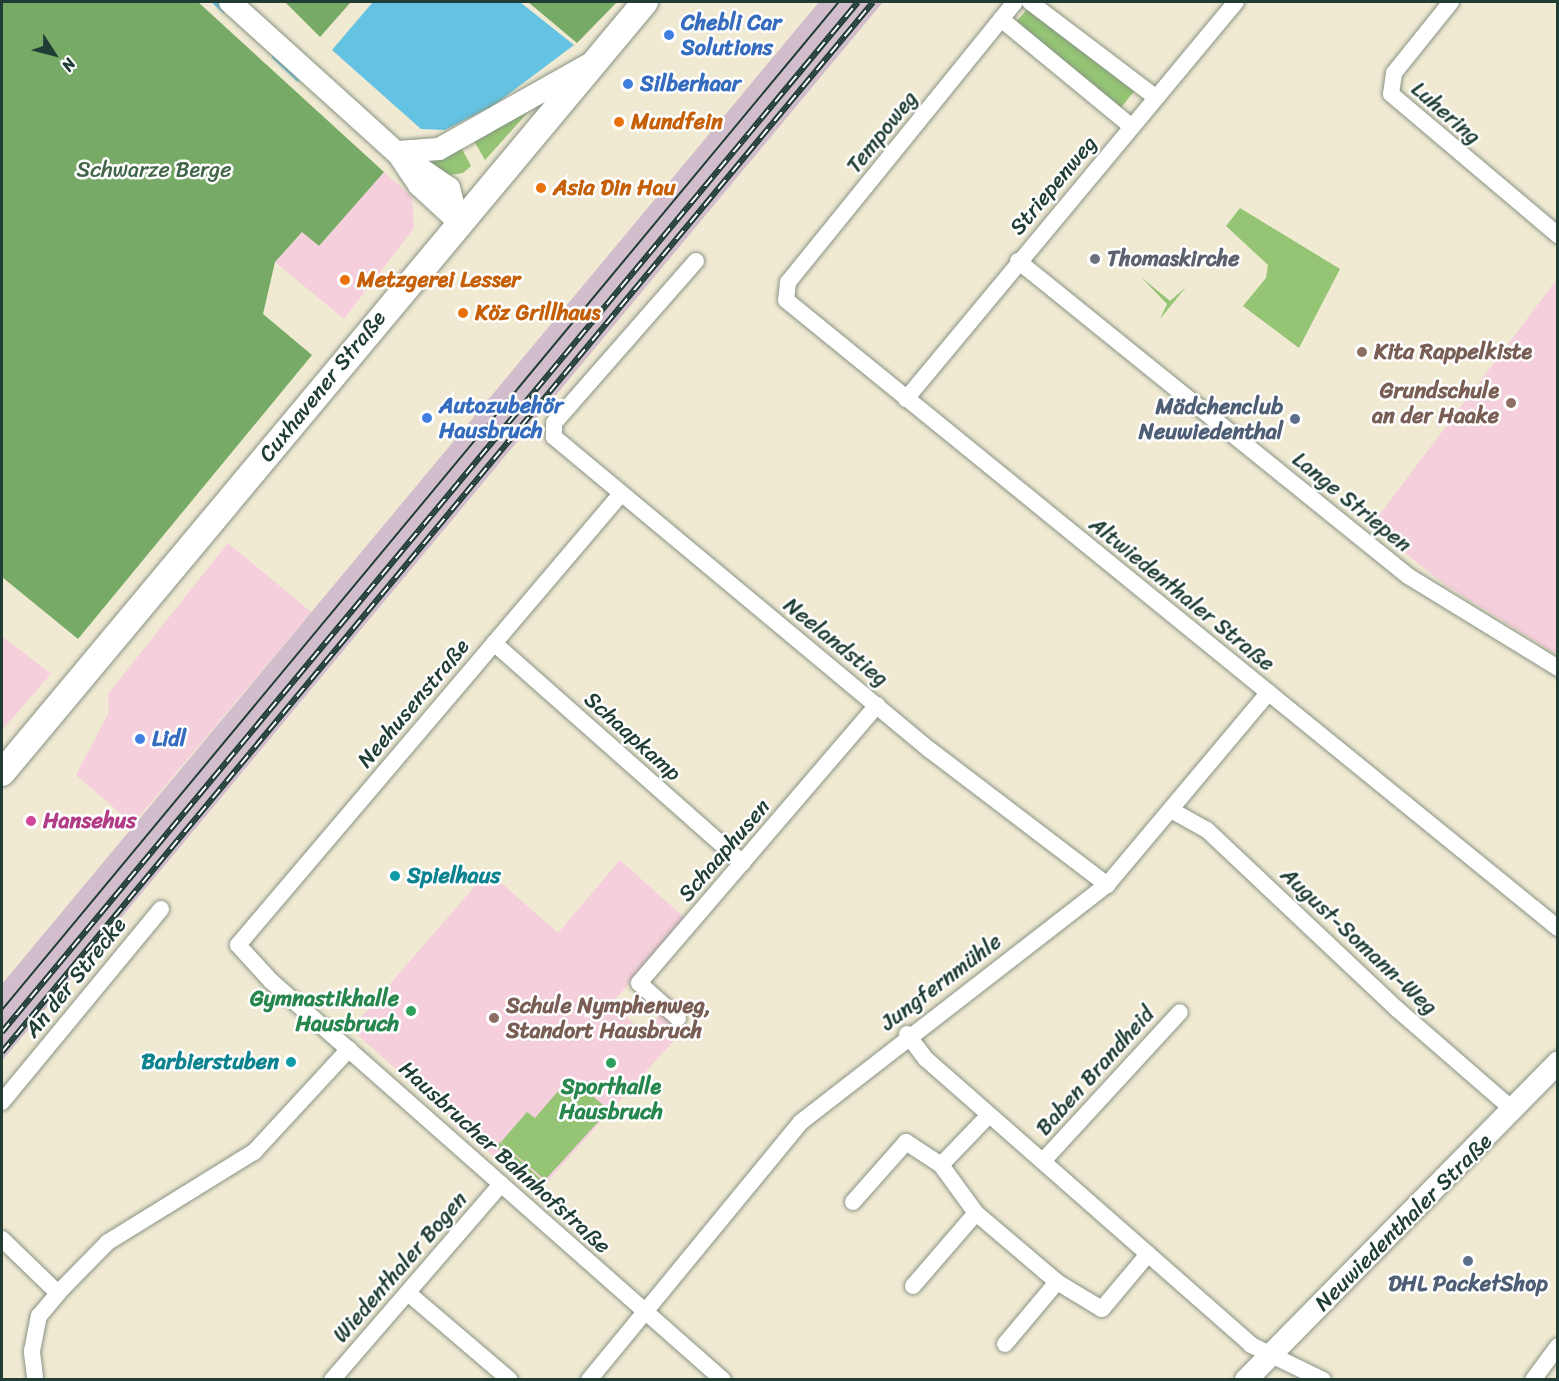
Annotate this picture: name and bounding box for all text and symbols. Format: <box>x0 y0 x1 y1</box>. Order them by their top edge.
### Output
place label: Chebli Car Solutions <box>681 9 781 60</box>
north arrow <box>24 24 84 84</box>
marker: Chebli Car Solutions <box>662 28 676 42</box>
text: N <box>54 52 84 78</box>
place label: Silberhaar <box>640 71 741 97</box>
street label: Luhering <box>1406 76 1486 150</box>
marker: Silberhaar <box>621 77 635 91</box>
street label: Tempoweg <box>841 86 923 178</box>
place label: Mundfein <box>631 109 723 135</box>
marker: Mundfein <box>612 115 626 129</box>
street label: Striepenweg <box>1004 130 1102 240</box>
park label: Schwarze Berge <box>76 157 232 183</box>
place label: Asia Din Hau <box>553 175 676 201</box>
marker: Asia Din Hau <box>534 181 548 195</box>
place label: Thomaskirche <box>1107 246 1239 272</box>
marker: Thomaskirche <box>1088 252 1102 266</box>
place label: Metzgerei Lesser <box>357 267 522 293</box>
marker: Metzgerei Lesser <box>338 273 352 287</box>
place label: Köz Grillhaus <box>475 300 602 326</box>
street label: Cuxhavener Straße <box>253 305 391 467</box>
marker: Köz Grillhaus <box>456 306 470 320</box>
place label: Kita Rappelkiste <box>1374 339 1533 365</box>
marker: Kita Rappelkiste <box>1355 345 1369 359</box>
place label: Grundschule an der Haake <box>1373 377 1499 428</box>
place label: Autozubehör Hausbruch <box>439 392 563 444</box>
place label: Mädchenclub Neuwiedenthal <box>1139 393 1283 445</box>
marker: Grundschule an der Haake <box>1504 396 1518 410</box>
marker: Autozubehör Hausbruch <box>420 411 434 425</box>
marker: Mädchenclub Neuwiedenthal <box>1288 412 1302 426</box>
street label: Lange Striepen <box>1287 446 1417 558</box>
street label: Altwiedenthaler Straße <box>1084 511 1280 677</box>
street label: Neelandstieg <box>778 592 894 692</box>
street label: Neehusenstraße <box>351 633 475 773</box>
street label: Schaapkamp <box>579 686 687 786</box>
place label: Lidl <box>152 726 186 752</box>
marker: Lidl <box>133 732 147 746</box>
street label: Schaaphusen <box>672 794 776 906</box>
place label: Hansehus <box>43 808 136 834</box>
marker: Hansehus <box>24 814 38 828</box>
street label: August-Somann-Weg <box>1275 862 1443 1020</box>
place label: Spielhaus <box>407 863 501 889</box>
marker: Spielhaus <box>388 869 402 883</box>
street label: An der Strecke <box>18 911 132 1043</box>
street label: Jungfernmühle <box>875 928 1007 1036</box>
place label: Gymnastikhalle Hausbruch <box>250 985 399 1036</box>
place label: Schule Nymphenweg, Standort Hausbruch <box>506 992 711 1044</box>
street label: Baben Brandheid <box>1030 1001 1160 1141</box>
marker: Gymnastikhalle Hausbruch <box>404 1004 418 1018</box>
marker: Schule Nymphenweg, Standort Hausbruch <box>487 1011 501 1025</box>
place label: Barbierstuben <box>141 1049 279 1075</box>
marker: Barbierstuben <box>284 1055 298 1069</box>
street label: Hausbrucher Bahnhofstraße <box>394 1055 616 1259</box>
marker: Sporthalle Hausbruch <box>604 1056 618 1070</box>
place label: Sporthalle Hausbruch <box>559 1073 663 1124</box>
street label: Neuwiedenthaler Straße <box>1309 1128 1497 1316</box>
street label: Wiedenthaler Bogen <box>327 1186 473 1348</box>
marker: DHL PacketShop <box>1461 1254 1475 1268</box>
place label: DHL PacketShop <box>1388 1271 1548 1297</box>

